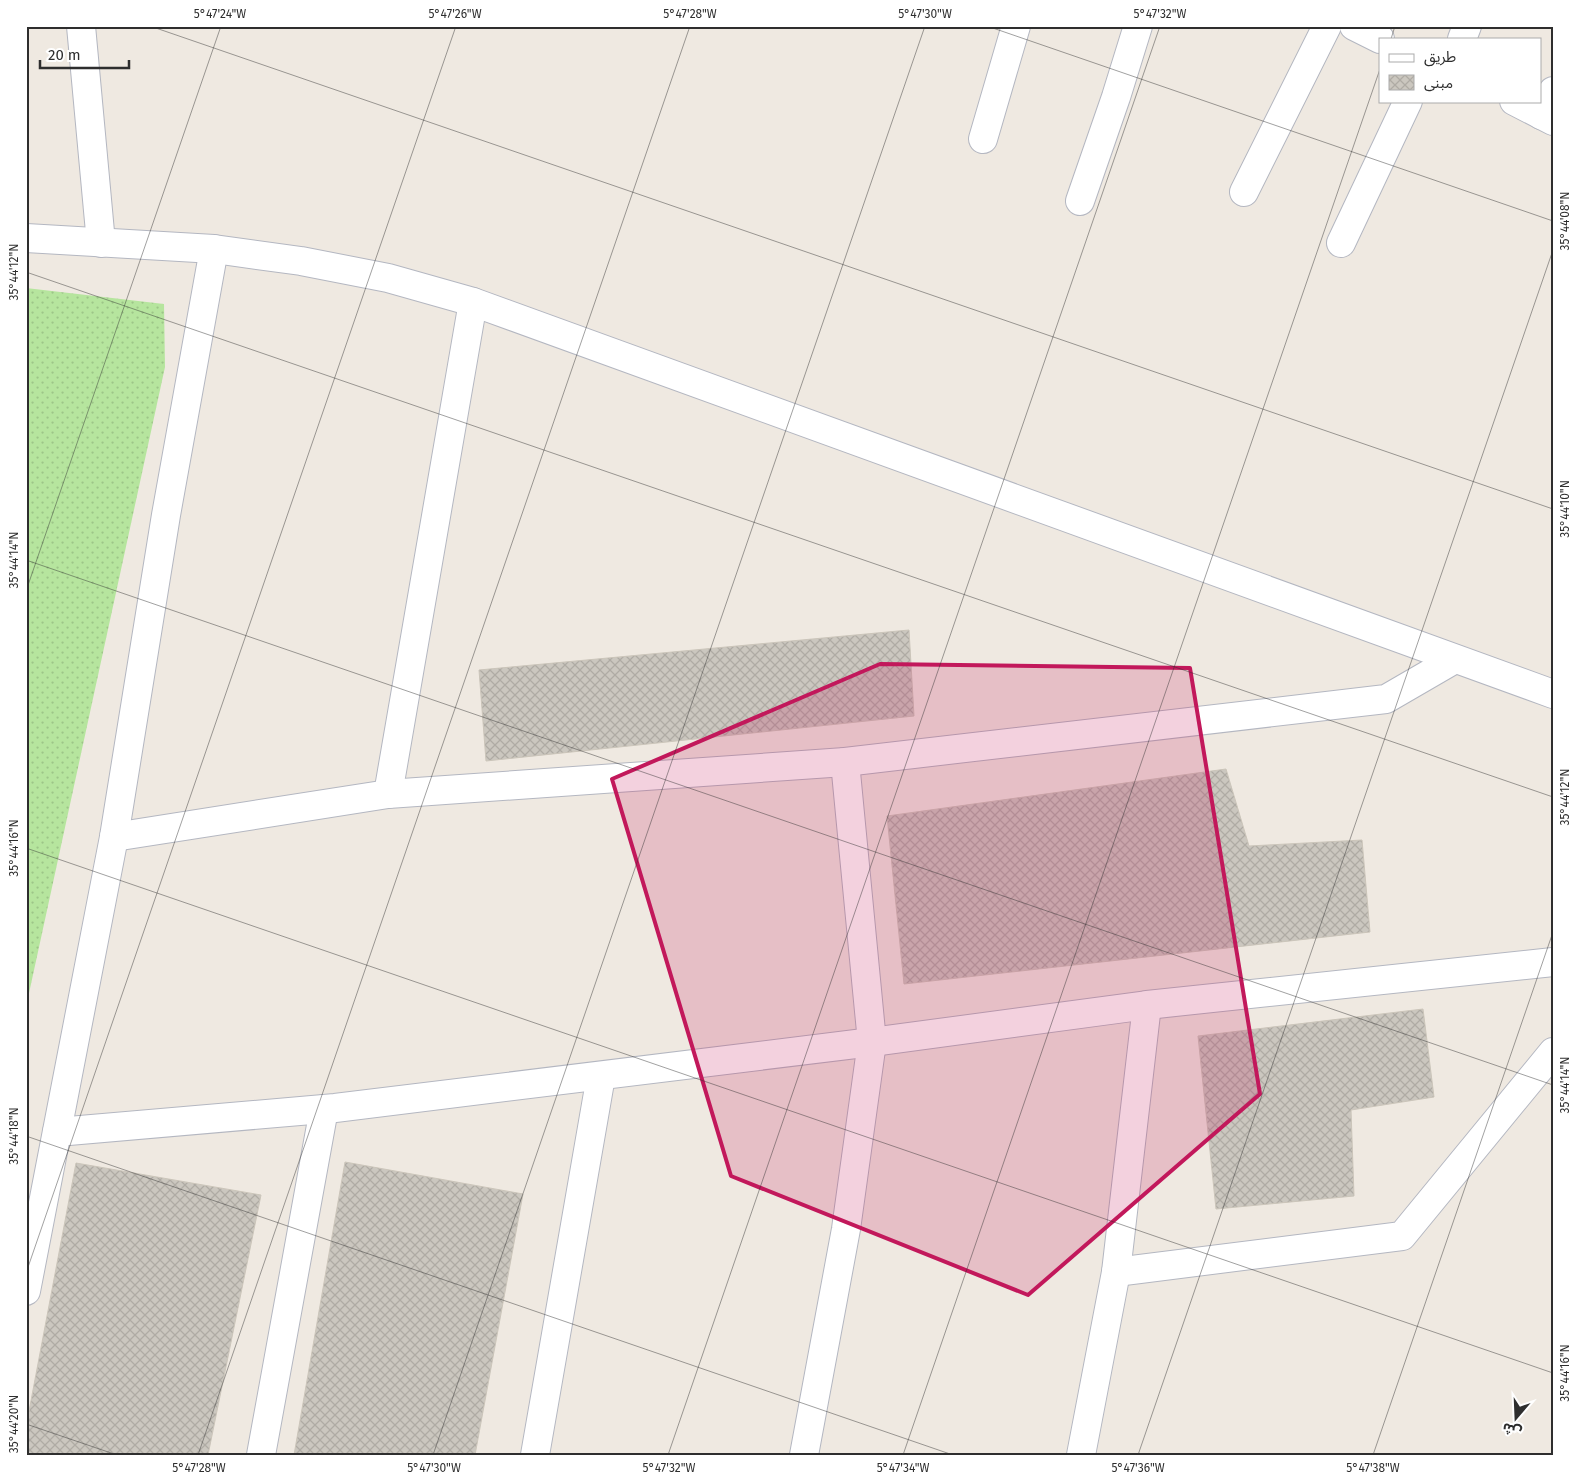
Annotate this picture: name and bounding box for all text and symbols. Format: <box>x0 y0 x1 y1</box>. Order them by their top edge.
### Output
text: 5°47'24"W <box>194 7 246 21</box>
text: 5°47'26"W <box>428 7 482 21</box>
text: 5°47'28"W <box>663 7 717 21</box>
text: 5°47'30"W <box>898 7 952 21</box>
text: 5°47'32"W <box>1134 7 1187 21</box>
scale bar <box>40 38 129 70</box>
legend <box>1379 38 1542 102</box>
text: 20 m <box>48 46 81 64</box>
text: طريق <box>1424 48 1456 67</box>
text: مبنى <box>1424 74 1453 92</box>
text: 35°44'08"N <box>1558 192 1572 250</box>
text: 35°44'12"N <box>7 243 21 301</box>
text: 35°44'10"N <box>1558 480 1572 538</box>
text: 35°44'14"N <box>7 532 21 588</box>
text: 35°44'12"N <box>1558 768 1572 826</box>
text: 35°44'16"N <box>7 819 21 877</box>
text: 35°44'14"N <box>1558 1057 1572 1113</box>
text: 35°44'18"N <box>7 1107 21 1165</box>
text: 35°44'16"N <box>1558 1344 1572 1402</box>
north arrow <box>1492 1394 1542 1444</box>
text: 35°44'20"N <box>7 1395 21 1453</box>
text: ش <box>1500 1419 1524 1441</box>
text: 5°47'28"W <box>172 1461 226 1475</box>
text: 5°47'30"W <box>407 1461 461 1475</box>
text: 5°47'32"W <box>643 1461 696 1475</box>
text: 5°47'34"W <box>877 1461 929 1475</box>
text: 5°47'36"W <box>1111 1461 1165 1475</box>
text: 5°47'38"W <box>1346 1461 1400 1475</box>

